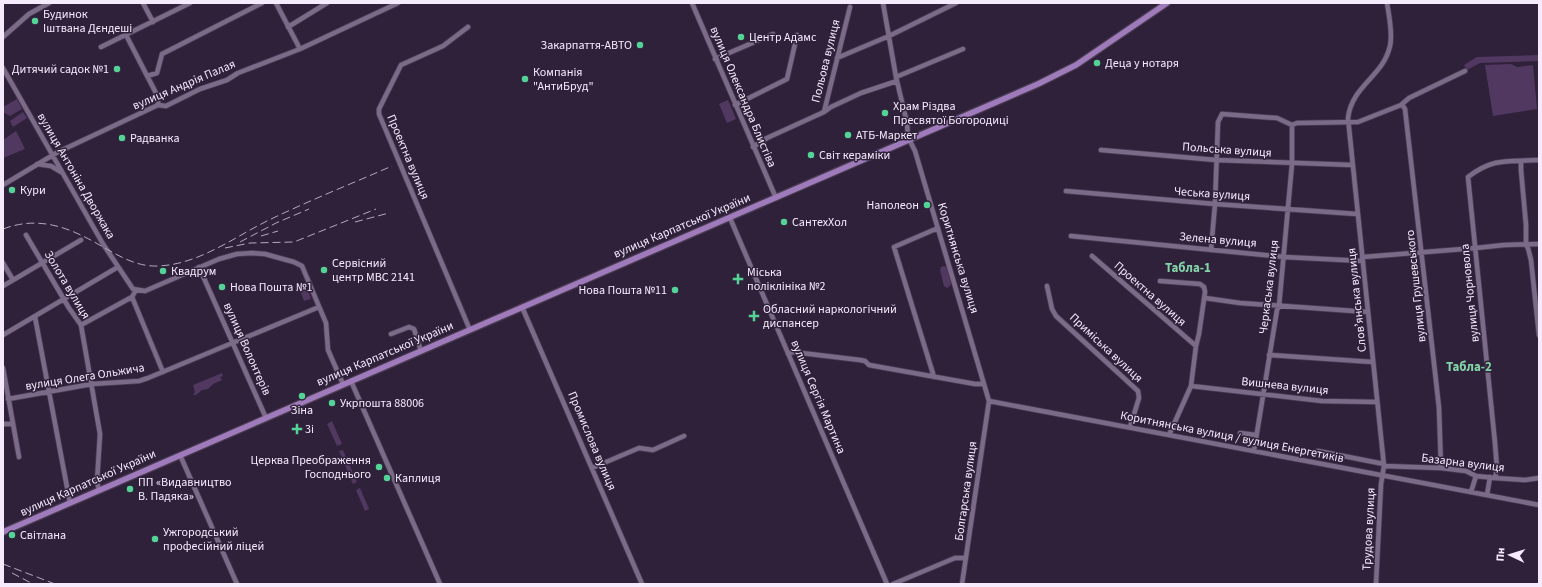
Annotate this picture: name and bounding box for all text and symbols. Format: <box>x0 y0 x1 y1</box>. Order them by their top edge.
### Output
place label: Будинок Іштвана Дєндеші <box>43 6 132 37</box>
marker: Будинок Іштвана Дєндеші <box>30 16 40 26</box>
street label: Польова вулиця <box>807 18 845 104</box>
street label: вулиця Олександра Блистіва <box>706 24 780 170</box>
place label: Центр Адамс <box>749 29 817 46</box>
marker: Центр Адамс <box>736 32 746 42</box>
place label: Закарпаття-АВТО <box>541 37 632 54</box>
marker: Закарпаття-АВТО <box>635 40 645 50</box>
place label: Деца у нотаря <box>1105 55 1179 72</box>
street label: вулиця Андрія Палая <box>130 56 238 114</box>
marker: Деца у нотаря <box>1092 58 1102 68</box>
place label: Дитячий садок №1 <box>12 61 109 78</box>
marker: Дитячий садок №1 <box>112 64 122 74</box>
place label: Компанія "АнтиБруд" <box>533 64 594 95</box>
marker: Компанія "АнтиБруд" <box>520 74 530 84</box>
place label: Храм Різдва Пресвятої Богородиці <box>893 98 1009 129</box>
marker: Храм Різдва Пресвятої Богородиці <box>880 108 890 118</box>
street label: вулиця Антоніна Дворжака <box>33 110 119 242</box>
street label: Проектна вулиця <box>382 112 434 202</box>
place label: АТБ-Маркет <box>856 127 918 144</box>
place label: Радванка <box>130 130 179 147</box>
marker: АТБ-Маркет <box>843 130 853 140</box>
marker: Радванка <box>117 133 127 143</box>
street label: Польська вулиця <box>1182 138 1272 162</box>
place label: Світ кераміки <box>819 147 890 164</box>
marker: Світ кераміки <box>806 150 816 160</box>
place label: Кури <box>20 182 46 199</box>
street label: Чеська вулиця <box>1173 183 1251 205</box>
marker: Кури <box>7 185 17 195</box>
street label: вулиця Карпатської України <box>611 189 753 263</box>
place label: Наполеон <box>866 197 919 214</box>
marker: Наполеон <box>922 200 932 210</box>
street label: Коритнянська вулиця <box>933 200 983 316</box>
place label: СантехХол <box>792 214 847 231</box>
marker: СантехХол <box>779 217 789 227</box>
street label: Зелена вулиця <box>1179 228 1257 252</box>
street label: вулиця Грушевського <box>1402 229 1430 343</box>
street label: Черкаська вулиця <box>1255 239 1283 335</box>
street label: вулиця Чорновола <box>1456 243 1484 343</box>
street label: Словʼянська вулиця <box>1343 247 1371 353</box>
street label: Золота вулиця <box>40 248 94 322</box>
place label: Сервісний центр МВС 2141 <box>332 255 415 286</box>
street label: Проектна вулиця <box>1110 258 1190 330</box>
district label: Табла-1 <box>1165 259 1211 277</box>
place label: Квадрум <box>171 263 216 280</box>
place label: Міська поліклініка №2 <box>747 264 825 295</box>
marker: Сервісний центр МВС 2141 <box>319 265 329 275</box>
marker: Квадрум <box>158 266 168 276</box>
marker: Міська поліклініка №2 <box>732 273 744 285</box>
place label: Нова Пошта №1 <box>230 279 313 296</box>
marker: Нова Пошта №1 <box>217 282 227 292</box>
place label: Нова Пошта №11 <box>579 282 667 299</box>
marker: Нова Пошта №11 <box>670 285 680 295</box>
street label: вулиця Волонтерів <box>219 300 275 398</box>
place label: Обласний наркологічний диспансер <box>763 301 897 332</box>
street label: Приміська вулиця <box>1065 309 1147 387</box>
marker: Обласний наркологічний диспансер <box>748 310 760 322</box>
street label: вулиця Карпатської України <box>314 317 456 391</box>
street label: вулиця Сергія Мартина <box>786 337 850 457</box>
district label: Табла-2 <box>1446 358 1492 376</box>
street label: вулиця Олега Ольжича <box>24 359 146 395</box>
street label: Вишнева вулиця <box>1241 373 1329 399</box>
street label: Промислова вулиця <box>563 389 621 493</box>
marker: Зіна <box>297 391 307 401</box>
place label: Укрпошта 88006 <box>340 395 424 412</box>
marker: Укрпошта 88006 <box>327 398 337 408</box>
place label: Зіна <box>291 402 313 419</box>
street label: Коритнянська вулиця / вулиця Енергетиків <box>1119 407 1345 467</box>
place label: 3і <box>305 421 314 438</box>
marker: 3і <box>292 424 302 434</box>
street label: Болгарська вулиця <box>951 440 981 542</box>
street label: вулиця Карпатської України <box>17 445 159 521</box>
street label: Базарна вулиця <box>1420 449 1506 477</box>
place label: Церква Преображення Господнього <box>251 452 371 483</box>
marker: Церква Преображення Господнього <box>374 462 384 472</box>
place label: Каплиця <box>395 470 441 487</box>
marker: Каплиця <box>382 473 392 483</box>
place label: ПП «Видавництво В. Падяка» <box>138 474 232 505</box>
marker: ПП «Видавництво В. Падяка» <box>125 484 135 494</box>
street label: Трудова вулиця <box>1358 487 1380 571</box>
place label: Ужгородський професійний ліцей <box>163 524 264 555</box>
place label: Світлана <box>20 527 66 544</box>
marker: Світлана <box>7 530 17 540</box>
marker: Ужгородський професійний ліцей <box>150 534 160 544</box>
north arrow <box>1490 535 1530 575</box>
text: Пн <box>1493 547 1508 562</box>

